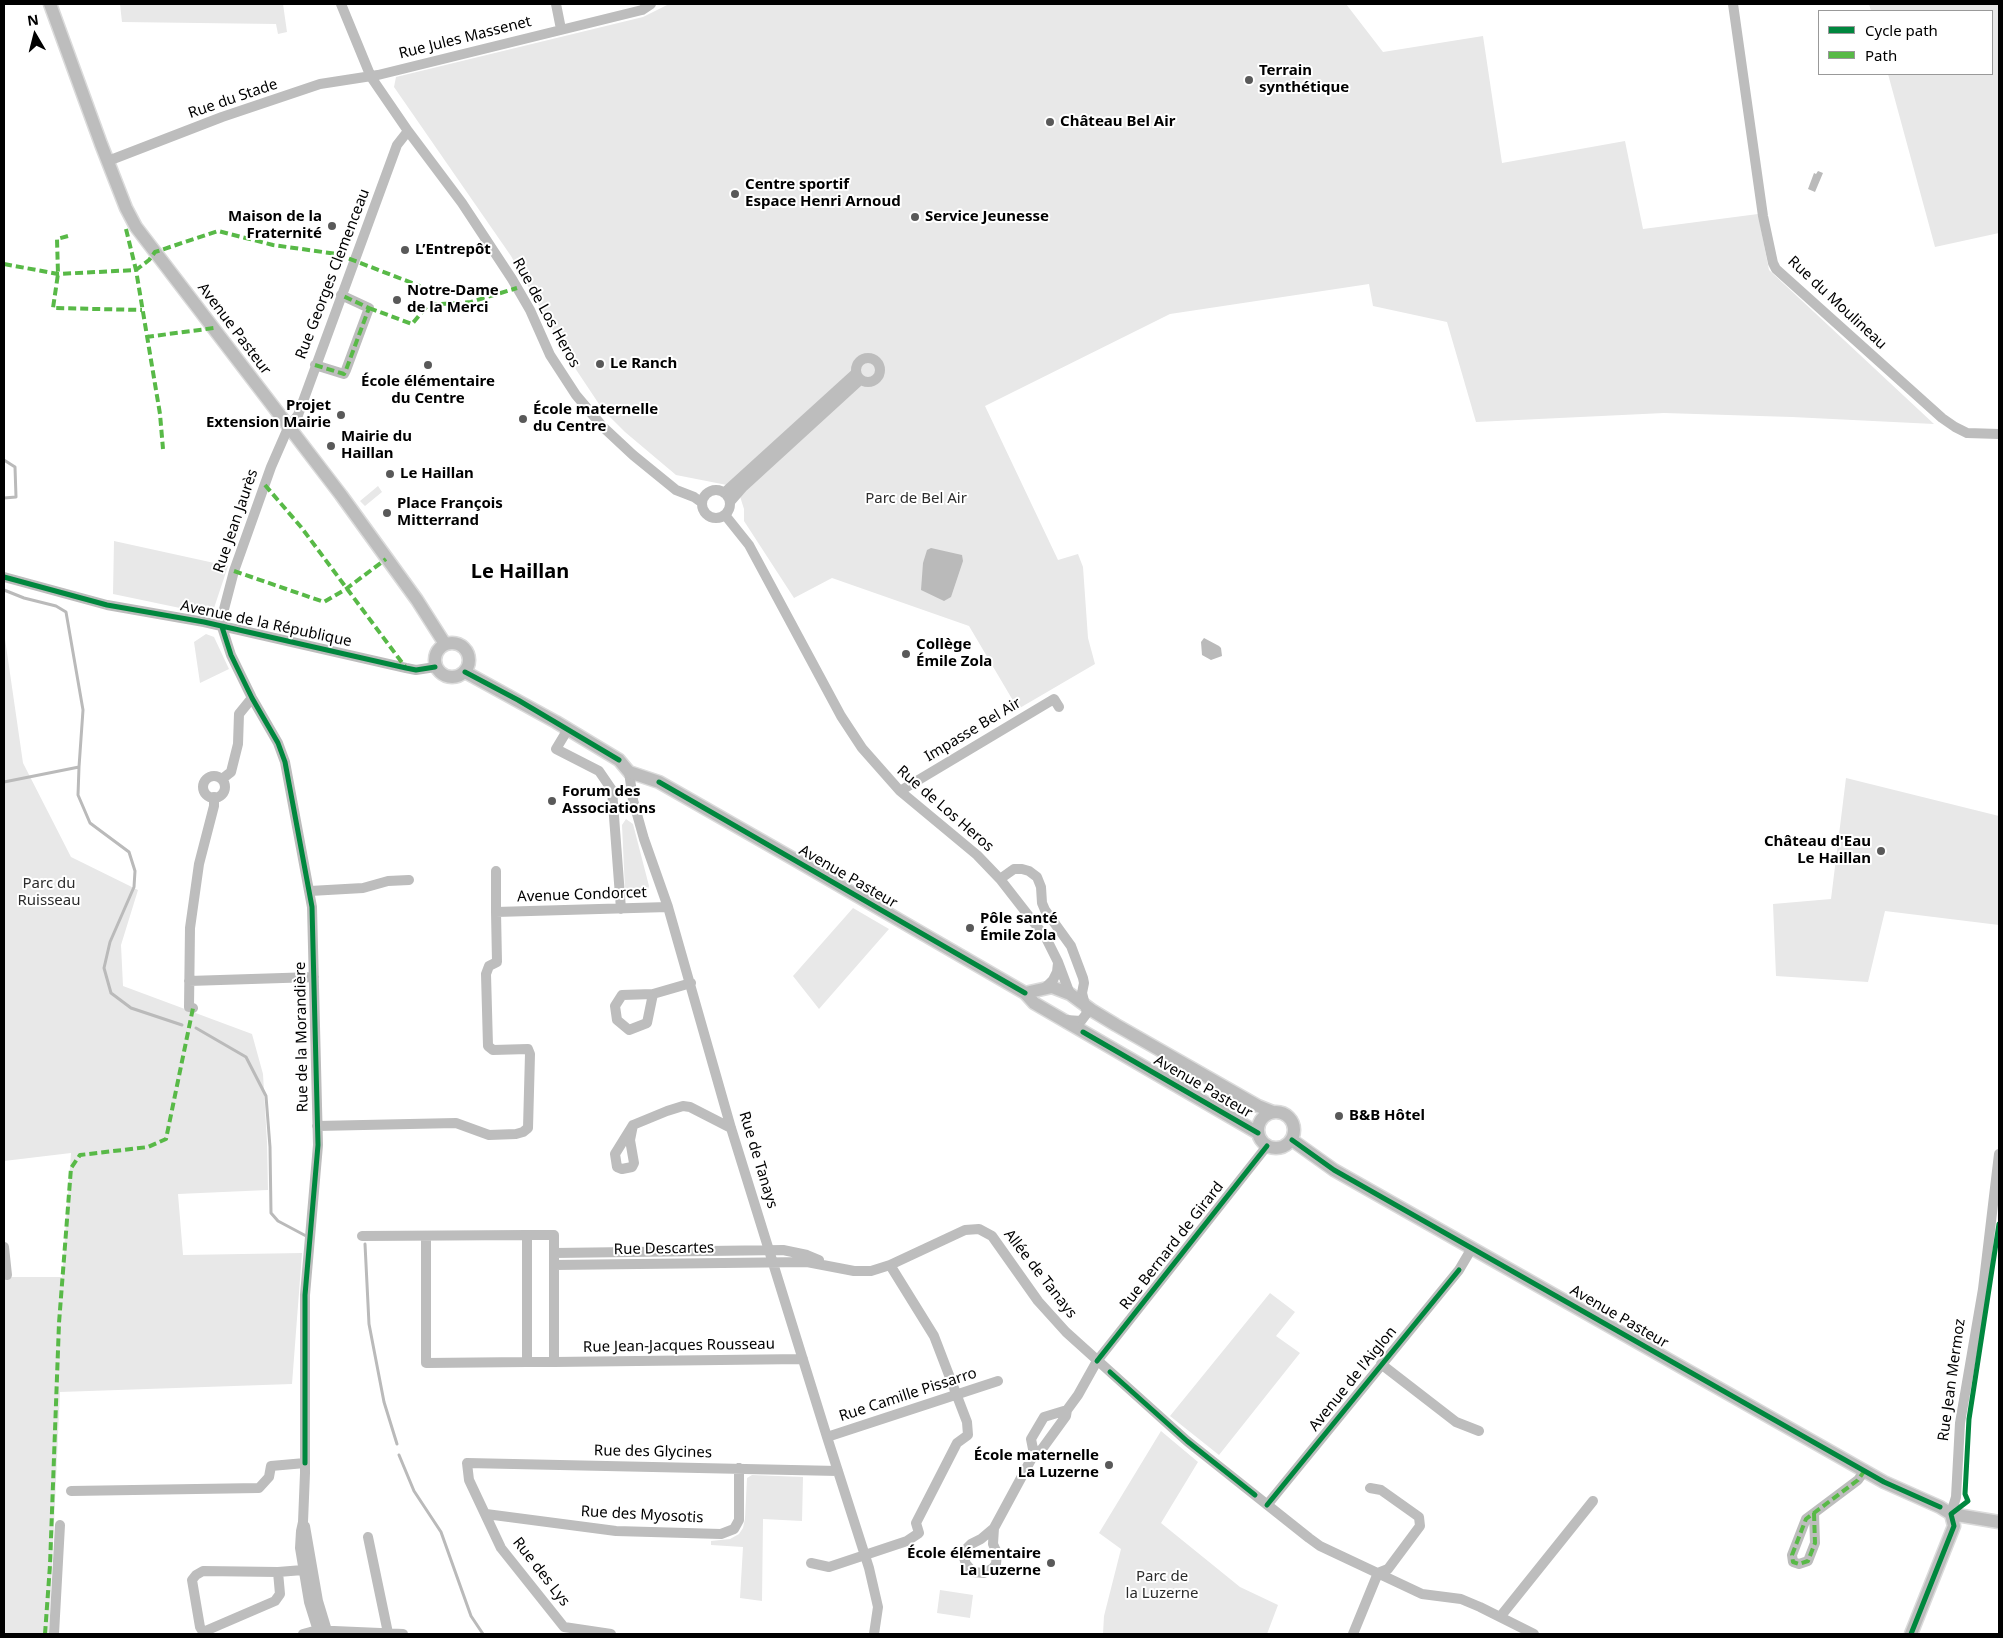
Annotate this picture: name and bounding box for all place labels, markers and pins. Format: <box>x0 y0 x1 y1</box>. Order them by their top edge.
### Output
place label: Terrain synthétique <box>1259 62 1349 97</box>
marker: Terrain synthétique <box>1243 74 1255 86</box>
place label: Château Bel Air <box>1060 113 1175 131</box>
marker: Château Bel Air <box>1044 116 1056 128</box>
place label: Centre sportif Espace Henri Arnoud <box>745 176 901 211</box>
marker: Centre sportif Espace Henri Arnoud <box>729 188 741 200</box>
place label: Maison de la Fraternité <box>228 208 322 243</box>
place label: Service Jeunesse <box>925 208 1049 226</box>
marker: Service Jeunesse <box>909 211 921 223</box>
marker: Maison de la Fraternité <box>326 220 338 232</box>
place label: L’Entrepôt <box>415 241 491 259</box>
marker: L’Entrepôt <box>399 244 411 256</box>
place label: Notre-Dame de la Merci <box>407 282 499 317</box>
marker: Notre-Dame de la Merci <box>391 294 403 306</box>
place label: Le Ranch <box>610 355 677 373</box>
marker: Le Ranch <box>594 358 606 370</box>
marker: École élémentaire du Centre <box>422 359 434 371</box>
place label: École élémentaire du Centre <box>361 373 495 408</box>
place label: Projet Extension Mairie <box>206 397 331 432</box>
place label: École maternelle du Centre <box>533 401 658 436</box>
marker: Projet Extension Mairie <box>335 409 347 421</box>
marker: École maternelle du Centre <box>517 413 529 425</box>
place label: Mairie du Haillan <box>341 428 412 463</box>
marker: Mairie du Haillan <box>325 440 337 452</box>
place label: Le Haillan <box>400 465 474 483</box>
marker: Le Haillan <box>384 468 396 480</box>
place label: Place François Mitterrand <box>397 495 503 530</box>
marker: Place François Mitterrand <box>381 507 393 519</box>
place label: Collège Émile Zola <box>916 636 992 671</box>
marker: Collège Émile Zola <box>900 648 912 660</box>
place label: Forum des Associations <box>562 783 656 818</box>
marker: Forum des Associations <box>546 795 558 807</box>
place label: Château d'Eau Le Haillan <box>1764 833 1871 868</box>
marker: Château d'Eau Le Haillan <box>1875 845 1887 857</box>
place label: Pôle santé Émile Zola <box>980 910 1058 945</box>
marker: Pôle santé Émile Zola <box>964 922 976 934</box>
place label: B&B Hôtel <box>1349 1107 1425 1125</box>
marker: B&B Hôtel <box>1333 1110 1345 1122</box>
place label: École maternelle La Luzerne <box>974 1447 1099 1482</box>
marker: École maternelle La Luzerne <box>1103 1459 1115 1471</box>
place label: École élémentaire La Luzerne <box>907 1545 1041 1580</box>
marker: École élémentaire La Luzerne <box>1045 1557 1057 1569</box>

